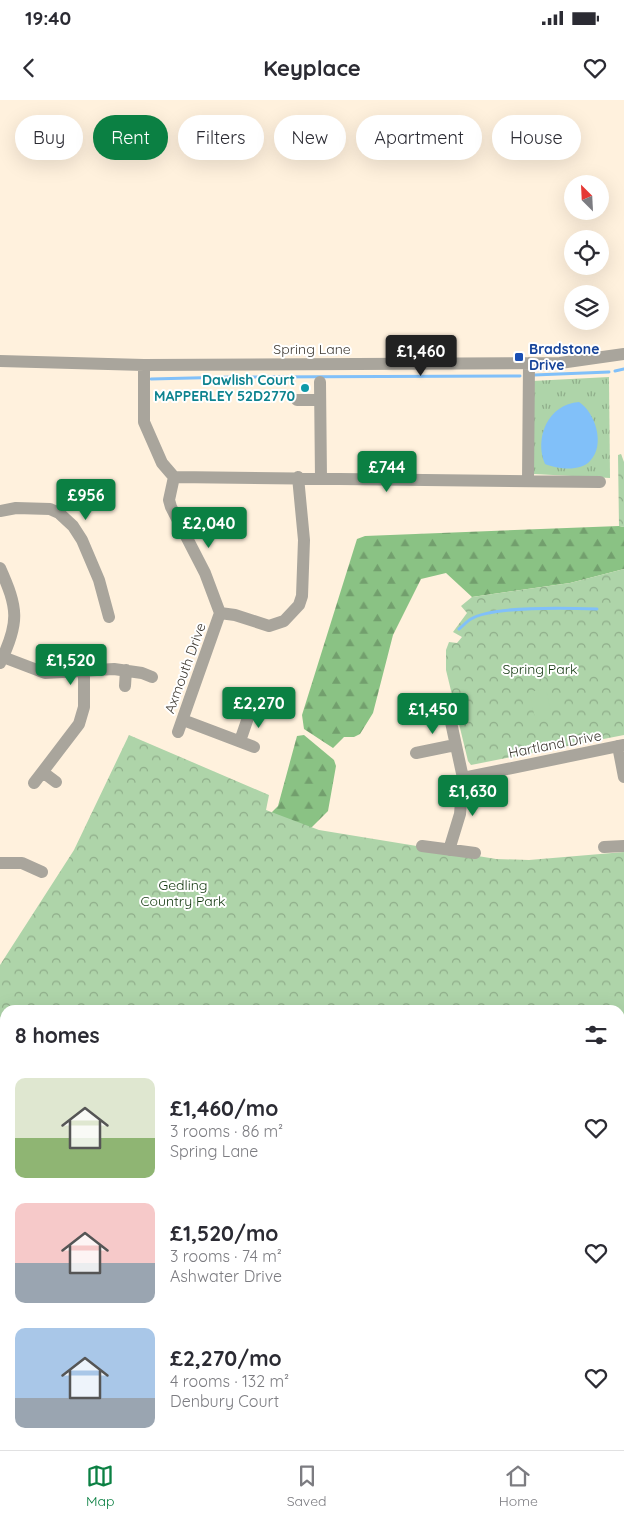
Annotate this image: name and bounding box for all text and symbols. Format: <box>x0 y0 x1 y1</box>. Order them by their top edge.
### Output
text: 19:40 <box>25 6 71 30</box>
icon: back <box>15 54 43 82</box>
text: Keyplace <box>263 54 361 82</box>
icon: heart <box>581 54 609 82</box>
chip: Buy <box>15 115 83 160</box>
chip: Rent <box>93 115 168 160</box>
chip: Filters <box>178 115 264 160</box>
chip: New <box>274 115 346 160</box>
chip: Apartment <box>356 115 482 160</box>
chip: House <box>492 115 581 160</box>
north arrow <box>564 175 609 220</box>
map controls <box>564 175 609 330</box>
button: locate <box>564 230 609 275</box>
button: layers <box>564 285 609 330</box>
pin: £1,460 <box>380 334 462 377</box>
street label: Spring Lane <box>273 340 351 358</box>
place label: Bradstone Drive <box>529 340 599 374</box>
text: £1,460 <box>397 341 445 361</box>
marker: Bradstone Drive <box>513 351 525 363</box>
place label: Dawlish Court MAPPERLEY 52D2770 <box>154 371 295 405</box>
marker: Dawlish Court MAPPERLEY 52D2770 <box>299 382 311 394</box>
pin: £744 <box>357 450 417 493</box>
text: £744 <box>369 457 405 477</box>
pin: £956 <box>56 478 116 521</box>
text: £956 <box>67 485 105 505</box>
pin: £2,040 <box>168 506 250 549</box>
text: £2,040 <box>183 513 235 533</box>
street label: Axmouth Drive <box>160 620 210 716</box>
pin: £1,520 <box>30 644 112 686</box>
text: £1,520 <box>47 650 95 670</box>
park label: Spring Park <box>502 660 578 678</box>
pin: £2,270 <box>218 686 300 729</box>
pin: £1,450 <box>392 692 474 735</box>
text: £2,270 <box>233 693 285 713</box>
text: £1,450 <box>408 699 458 719</box>
street label: Hartland Drive <box>507 726 603 762</box>
pin: £1,630 <box>432 774 514 817</box>
text: £1,630 <box>449 781 497 801</box>
park label: Gedling Country Park <box>140 876 226 910</box>
icon: filters <box>582 1021 610 1049</box>
text: 8 homes <box>15 1022 100 1048</box>
text: £1,460/mo <box>170 1095 278 1121</box>
icon: home <box>55 1098 115 1158</box>
icon: heart <box>582 1114 610 1142</box>
text: 3 rooms · 86 m² <box>170 1121 283 1141</box>
text: Spring Lane <box>170 1141 258 1161</box>
text: £1,520/mo <box>170 1220 278 1246</box>
icon: home <box>55 1223 115 1283</box>
icon: heart <box>582 1239 610 1267</box>
text: 3 rooms · 74 m² <box>170 1246 282 1266</box>
text: Ashwater Drive <box>170 1266 282 1286</box>
text: £2,270/mo <box>170 1345 282 1371</box>
icon: home <box>55 1348 115 1408</box>
icon: heart <box>582 1364 610 1392</box>
text: 4 rooms · 132 m² <box>170 1371 289 1391</box>
text: Denbury Court <box>170 1391 279 1411</box>
tab: Map <box>86 1462 115 1510</box>
tab: Saved <box>287 1462 327 1510</box>
tab: Home <box>499 1462 538 1510</box>

